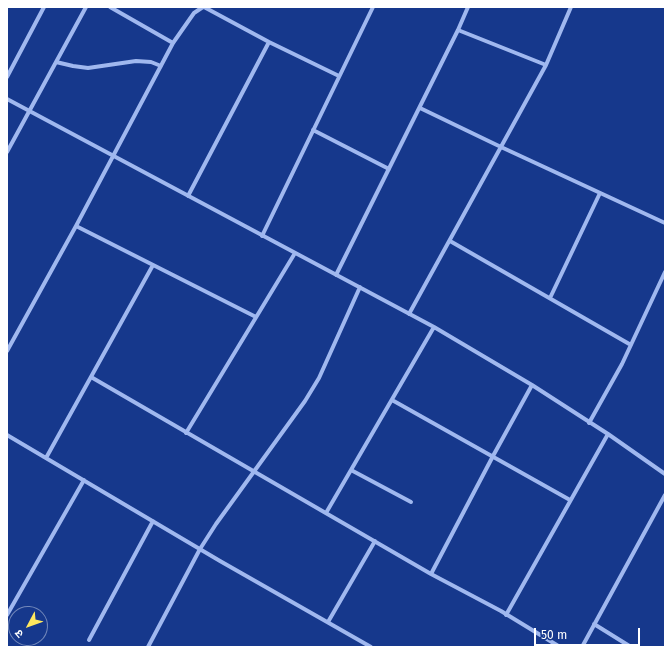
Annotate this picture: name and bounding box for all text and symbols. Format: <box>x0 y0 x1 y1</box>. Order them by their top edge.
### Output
north arrow <box>8 606 48 646</box>
scale bar <box>536 620 642 646</box>
text: उ <box>12 627 26 640</box>
text: 50 m <box>541 628 567 642</box>

